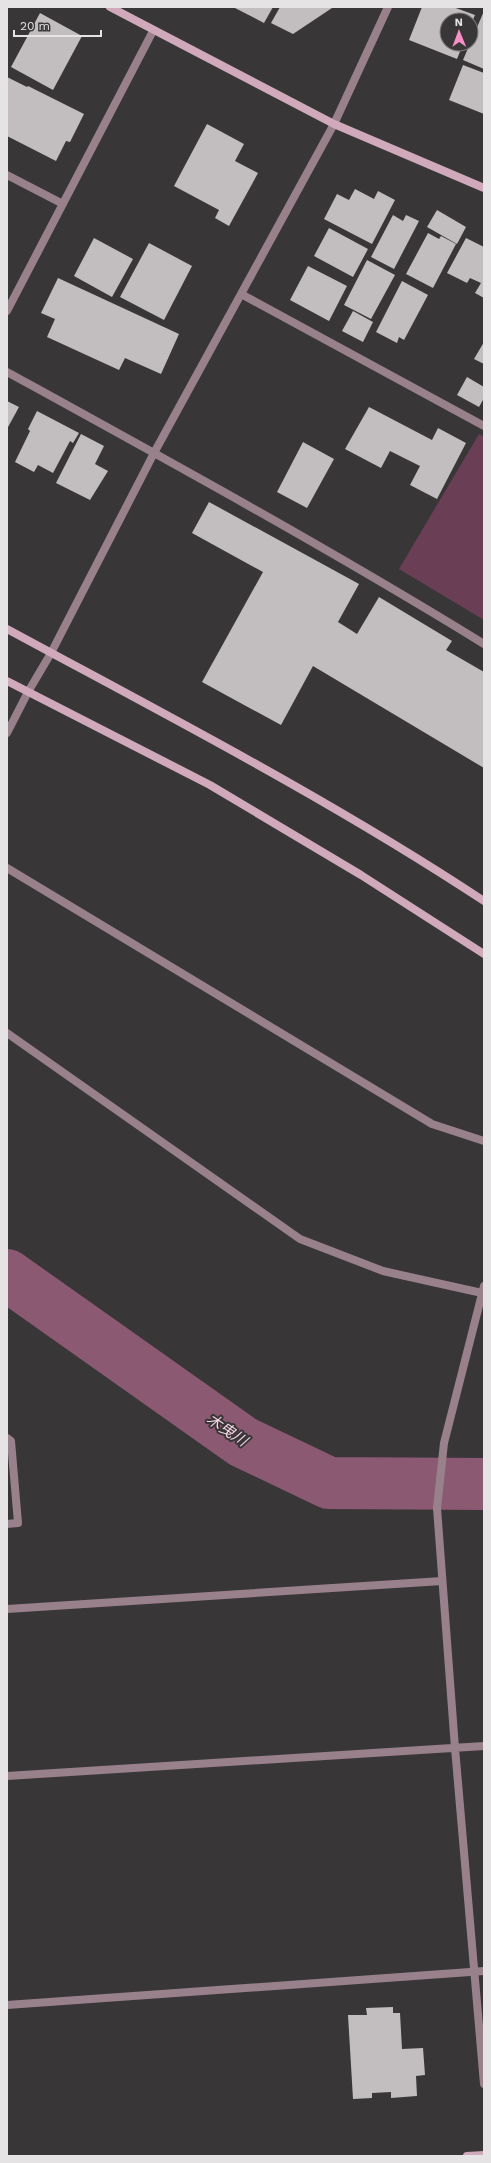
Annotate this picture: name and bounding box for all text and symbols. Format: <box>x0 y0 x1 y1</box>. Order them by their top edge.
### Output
scale bar <box>14 12 101 38</box>
north arrow <box>439 12 479 52</box>
text: N <box>455 16 463 29</box>
text: 20 m <box>20 19 50 33</box>
water label: 木曳川 <box>203 1410 252 1451</box>

